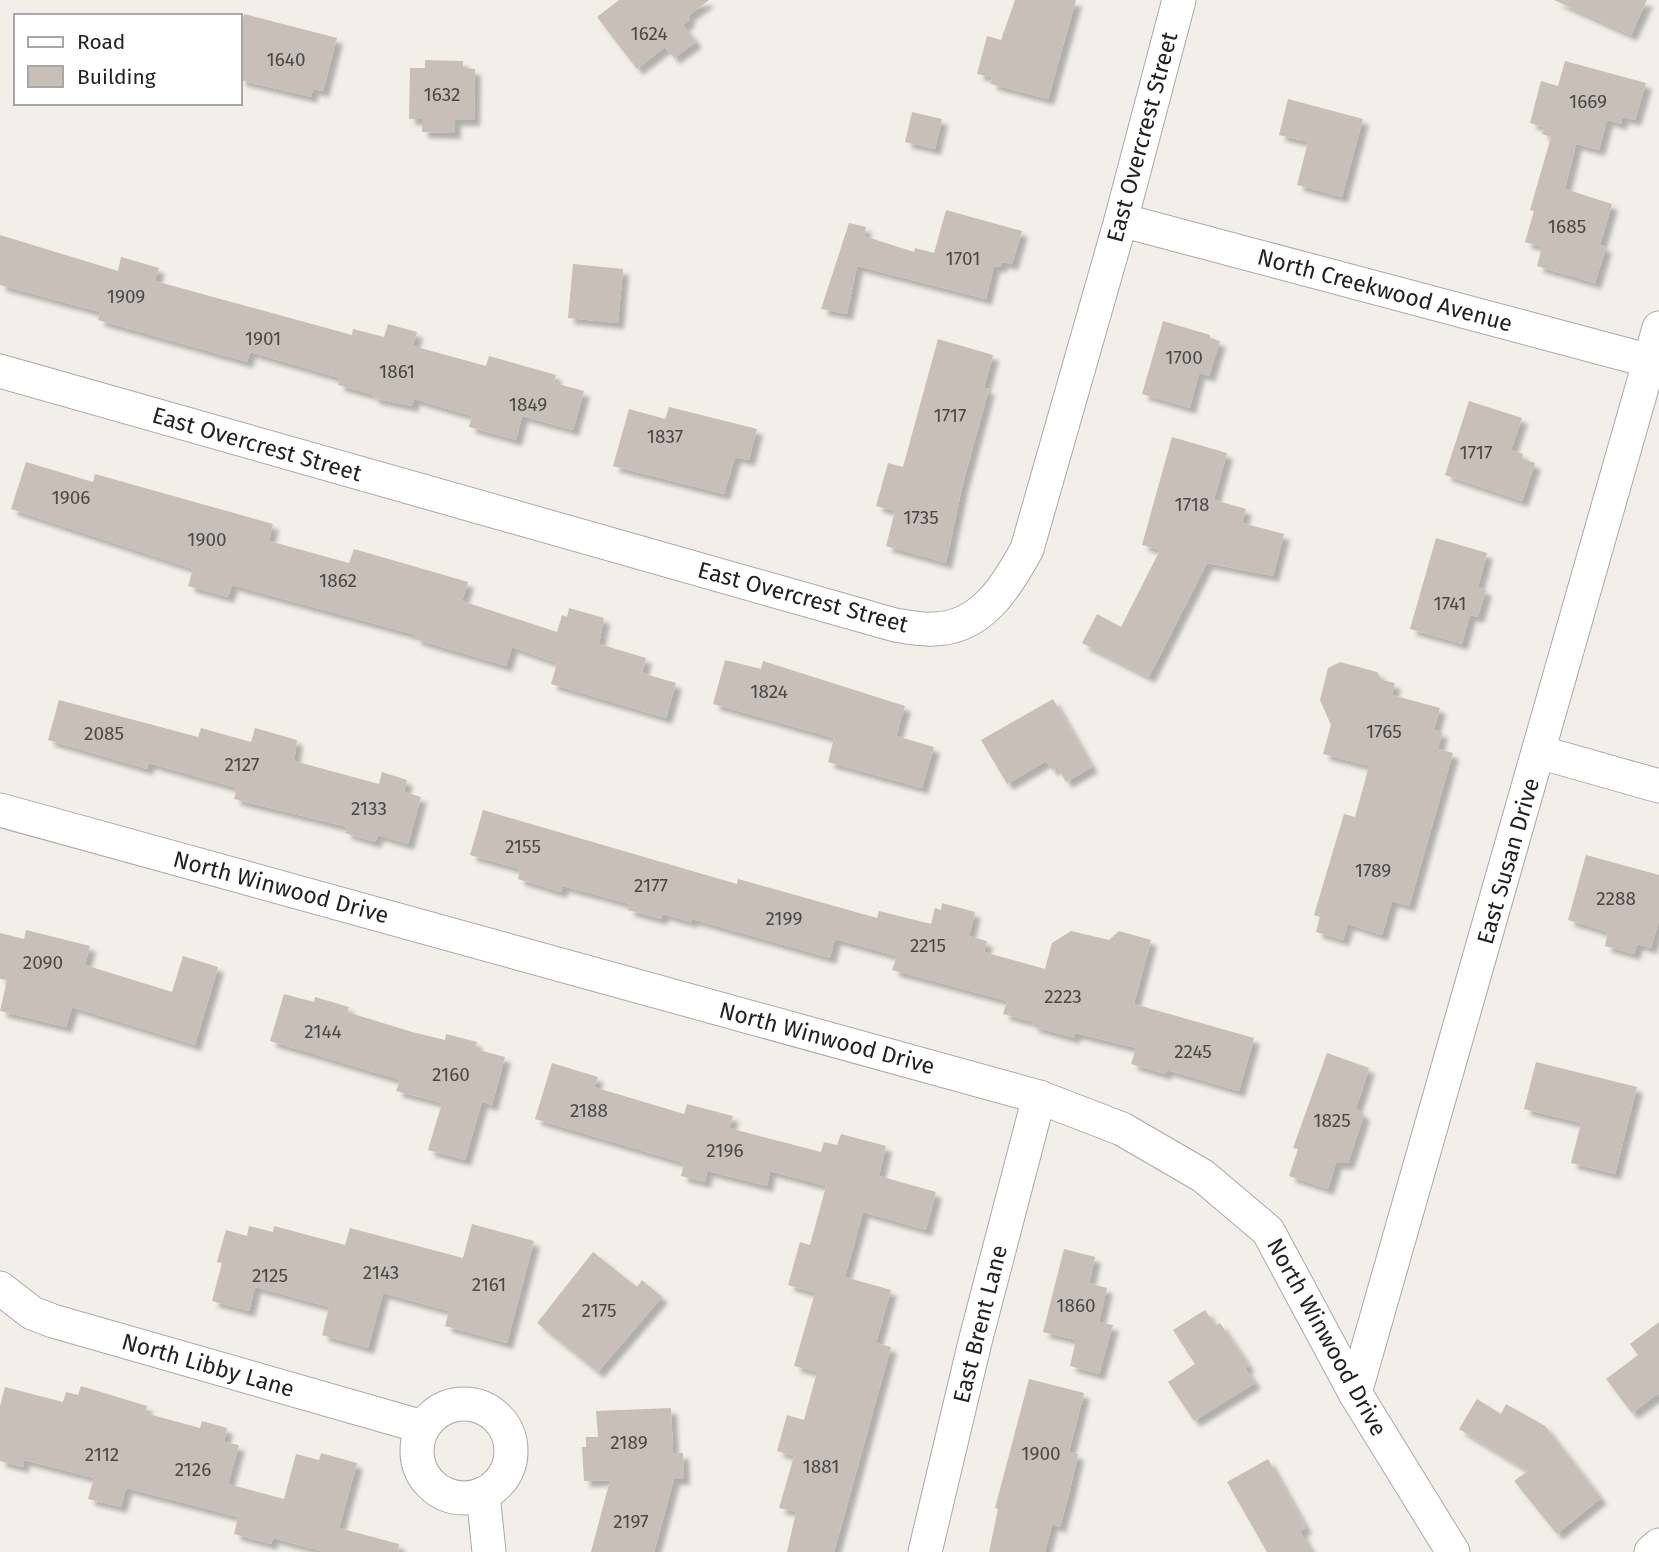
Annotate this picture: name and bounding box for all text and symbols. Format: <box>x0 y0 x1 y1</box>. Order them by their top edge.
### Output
legend <box>14 14 242 105</box>
house number: 1624 <box>630 22 668 45</box>
street label: East Overcrest Street <box>1100 28 1184 245</box>
text: Road <box>77 29 125 55</box>
house number: 1640 <box>266 48 306 71</box>
text: Building <box>77 64 156 90</box>
house number: 1632 <box>424 83 460 106</box>
house number: 1669 <box>1569 90 1607 113</box>
house number: 1685 <box>1548 215 1586 238</box>
street label: North Creekwood Avenue <box>1254 242 1516 338</box>
house number: 1701 <box>946 247 980 270</box>
house number: 1909 <box>107 285 145 308</box>
house number: 1901 <box>245 327 281 350</box>
house number: 1700 <box>1165 346 1203 369</box>
house number: 1861 <box>379 360 415 383</box>
house number: 1849 <box>509 393 547 416</box>
street label: East Overcrest Street <box>149 401 366 487</box>
house number: 1717 <box>934 404 966 427</box>
house number: 1837 <box>647 425 683 448</box>
house number: 1717 <box>1460 441 1492 464</box>
house number: 1906 <box>52 486 90 509</box>
house number: 1718 <box>1174 493 1210 516</box>
house number: 1735 <box>903 506 939 529</box>
house number: 1900 <box>187 528 227 551</box>
street label: East Overcrest Street <box>695 555 912 639</box>
house number: 1862 <box>319 569 357 592</box>
house number: 1741 <box>1433 592 1467 615</box>
house number: 1824 <box>750 680 788 703</box>
house number: 1765 <box>1366 720 1402 743</box>
house number: 2085 <box>84 722 124 745</box>
house number: 2127 <box>225 753 259 776</box>
street label: East Susan Drive <box>1471 775 1545 947</box>
house number: 2133 <box>351 797 387 820</box>
house number: 2155 <box>505 835 541 858</box>
street label: North Winwood Drive <box>170 845 392 929</box>
house number: 1789 <box>1355 859 1391 882</box>
house number: 2177 <box>634 874 668 897</box>
house number: 2288 <box>1596 887 1636 910</box>
house number: 2199 <box>765 907 803 930</box>
house number: 2215 <box>910 934 946 957</box>
house number: 2090 <box>23 951 63 974</box>
house number: 2223 <box>1044 985 1082 1008</box>
street label: North Winwood Drive <box>716 996 938 1080</box>
house number: 2144 <box>304 1020 342 1043</box>
house number: 2245 <box>1174 1040 1212 1063</box>
house number: 2160 <box>432 1063 470 1086</box>
house number: 2188 <box>570 1099 608 1122</box>
house number: 1825 <box>1313 1109 1351 1132</box>
house number: 2196 <box>706 1139 744 1162</box>
street label: North Winwood Drive <box>1261 1233 1393 1441</box>
street label: East Brent Lane <box>947 1242 1013 1406</box>
house number: 2143 <box>363 1261 399 1284</box>
house number: 2125 <box>252 1264 288 1287</box>
house number: 2161 <box>472 1273 506 1296</box>
house number: 1860 <box>1056 1294 1096 1317</box>
house number: 2175 <box>582 1299 616 1322</box>
street label: North Libby Lane <box>118 1327 298 1403</box>
house number: 2189 <box>610 1431 648 1454</box>
house number: 1900 <box>1021 1442 1061 1465</box>
house number: 2112 <box>85 1443 119 1466</box>
house number: 1881 <box>803 1455 839 1478</box>
house number: 2126 <box>175 1458 211 1481</box>
house number: 2197 <box>613 1510 649 1533</box>

